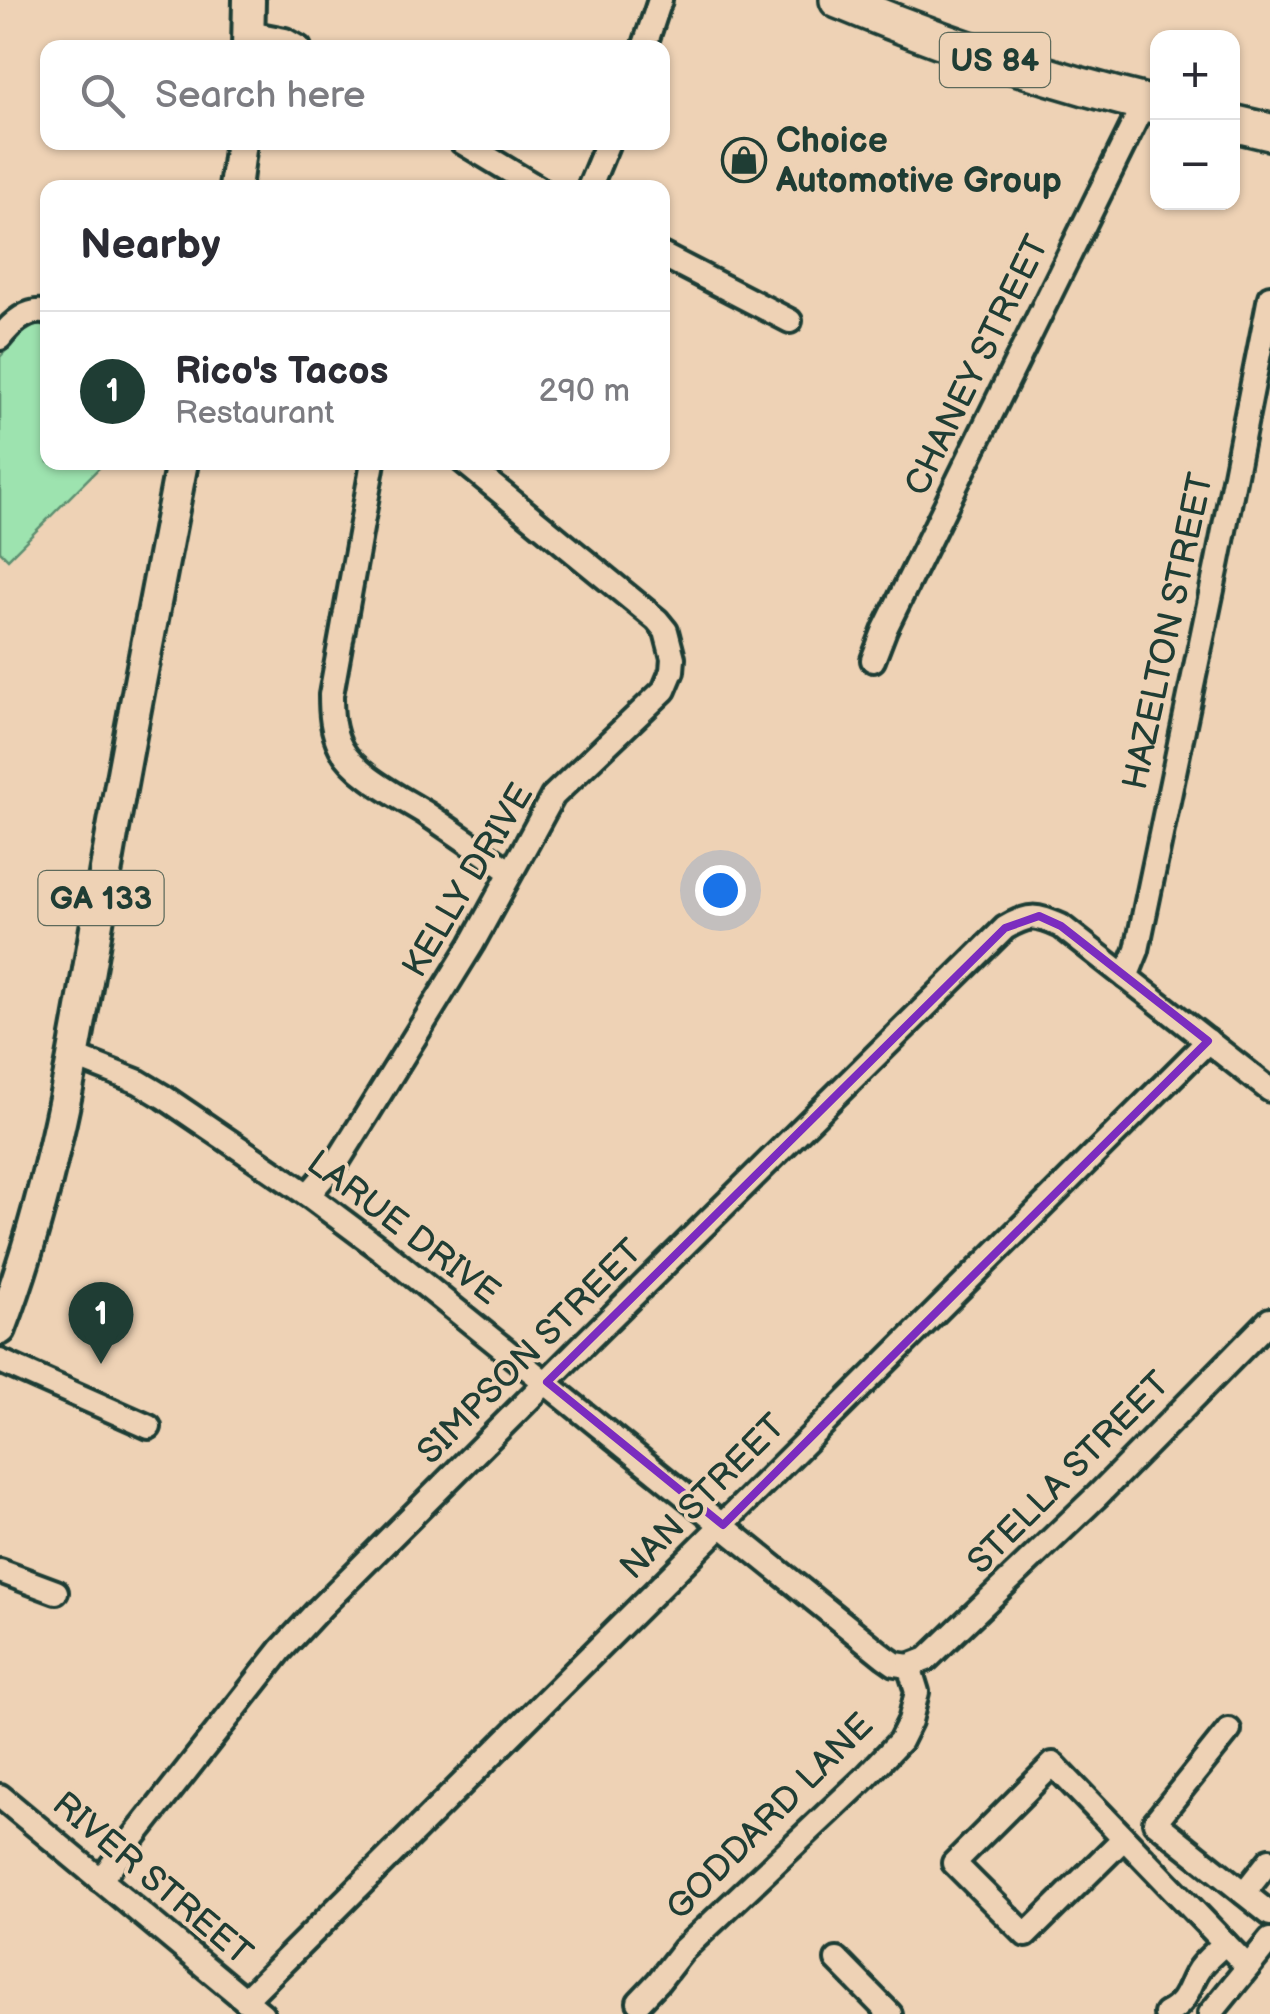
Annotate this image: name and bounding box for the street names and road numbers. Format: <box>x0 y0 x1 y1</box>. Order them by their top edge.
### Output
road number: US 84 <box>940 33 1050 87</box>
street label: CHANEY STREET <box>896 229 1059 503</box>
street label: HAZELTON STREET <box>1114 469 1223 794</box>
street label: KELLY DRIVE <box>394 776 543 986</box>
road number: GA 133 <box>38 871 164 925</box>
street label: LARUE DRIVE <box>298 1142 508 1315</box>
street label: SIMPSON STREET <box>409 1231 652 1474</box>
street label: STELLA STREET <box>959 1363 1179 1583</box>
street label: NAN STREET <box>611 1405 795 1589</box>
street label: GODDARD LANE <box>658 1705 883 1930</box>
street label: RIVER STREET <box>43 1783 261 1975</box>

